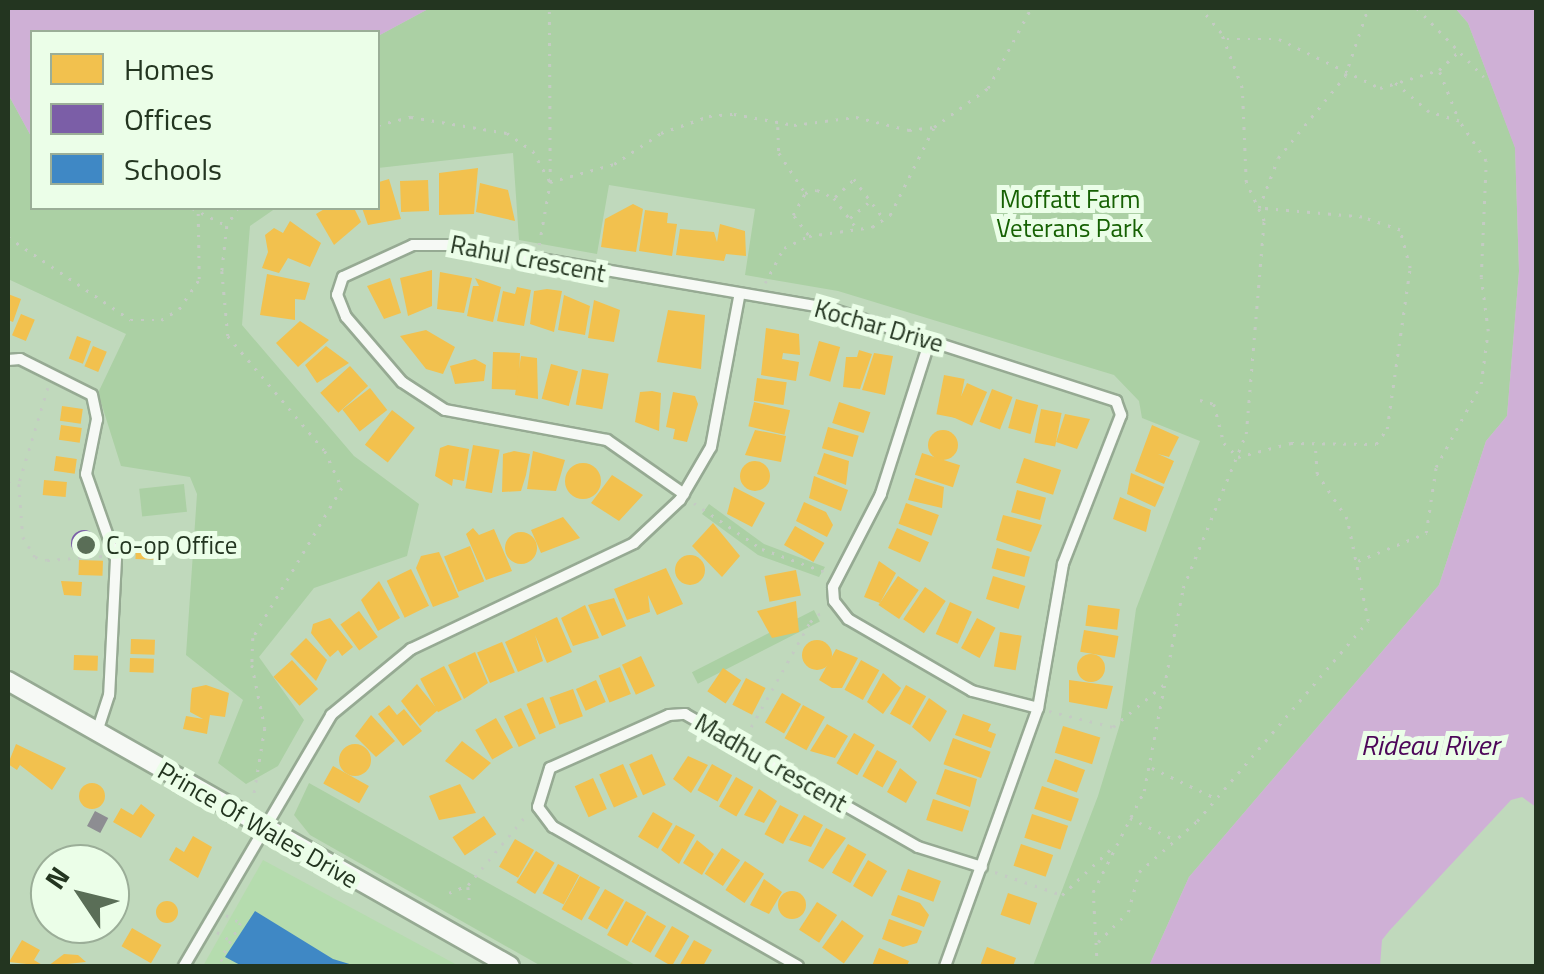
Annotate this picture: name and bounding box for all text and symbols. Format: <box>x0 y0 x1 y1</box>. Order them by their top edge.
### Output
legend <box>30 30 380 210</box>
text: Homes <box>124 46 214 92</box>
text: Offices <box>124 96 212 142</box>
text: Schools <box>124 146 222 192</box>
park label: Moffatt Farm Veterans Park <box>996 185 1144 244</box>
street label: Rahul Crescent <box>448 229 608 289</box>
street label: Kochar Drive <box>811 293 947 359</box>
place label: Co-op Office <box>106 530 237 560</box>
marker: Co-op Office <box>75 534 97 556</box>
street label: Madhu Crescent <box>690 707 852 819</box>
water label: Rideau River <box>1361 728 1499 762</box>
street label: Prince Of Wales Drive <box>153 756 363 894</box>
north arrow <box>30 844 130 944</box>
text: N <box>33 857 80 898</box>

